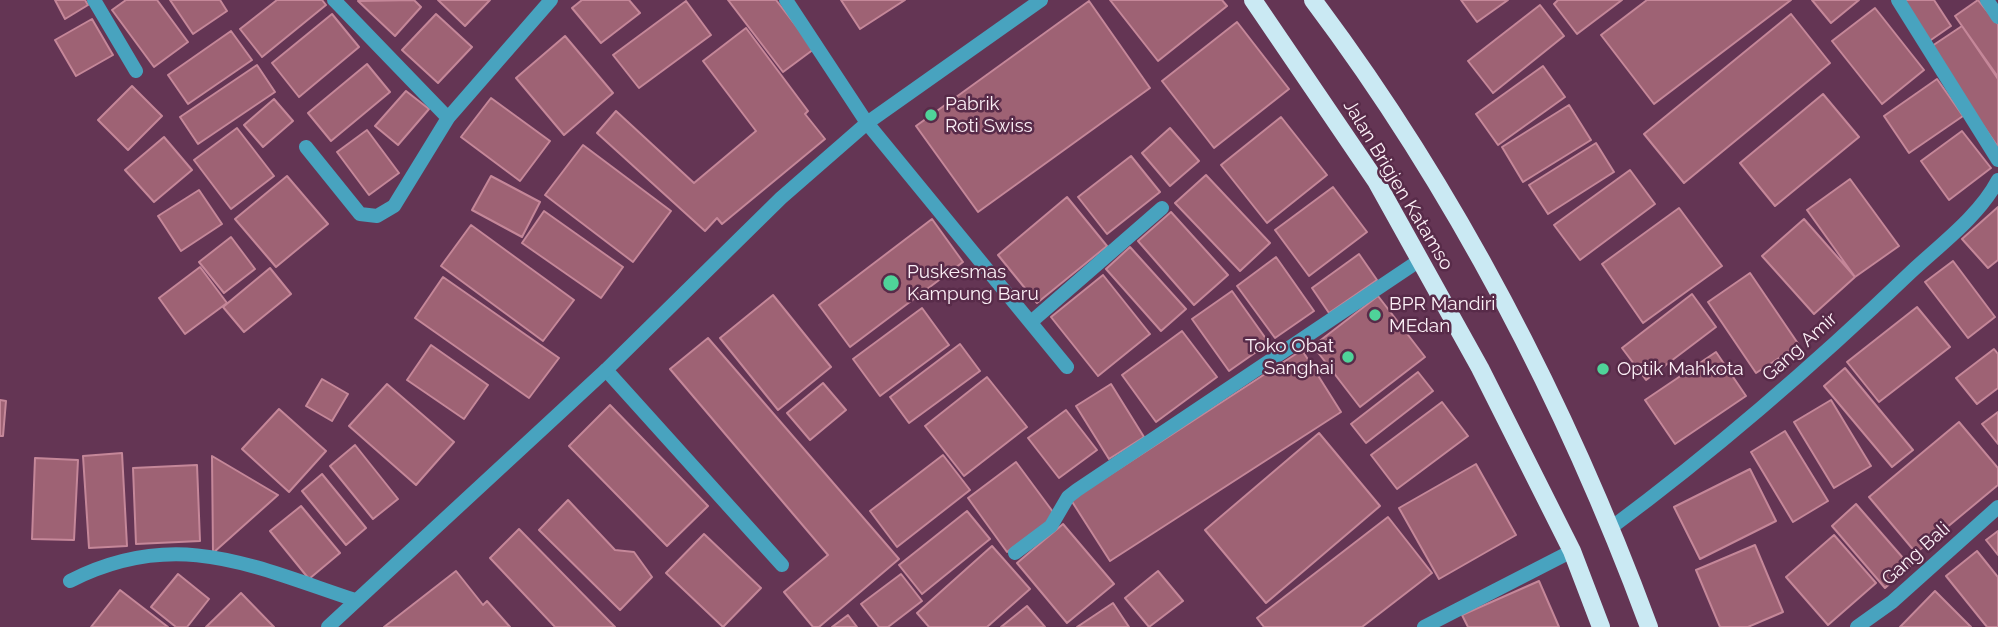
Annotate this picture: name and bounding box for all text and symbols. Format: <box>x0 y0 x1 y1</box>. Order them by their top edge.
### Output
place label: Pabrik Roti Swiss <box>945 93 1033 137</box>
street label: Jalan Brigjen Katamso <box>1338 96 1458 274</box>
marker: Pabrik Roti Swiss <box>923 107 939 123</box>
place label: Puskesmas Kampung Baru <box>907 261 1039 305</box>
marker: Puskesmas Kampung Baru <box>881 273 901 293</box>
place label: BPR Mandiri MEdan <box>1389 293 1495 337</box>
marker: BPR Mandiri MEdan <box>1367 307 1383 323</box>
street label: Gang Amir <box>1758 308 1842 386</box>
place label: Toko Obat Sanghai <box>1245 335 1334 379</box>
marker: Toko Obat Sanghai <box>1340 349 1356 365</box>
place label: Optik Mahkota <box>1617 358 1744 380</box>
marker: Optik Mahkota <box>1595 361 1611 377</box>
street label: Gang Bali <box>1877 517 1955 591</box>

